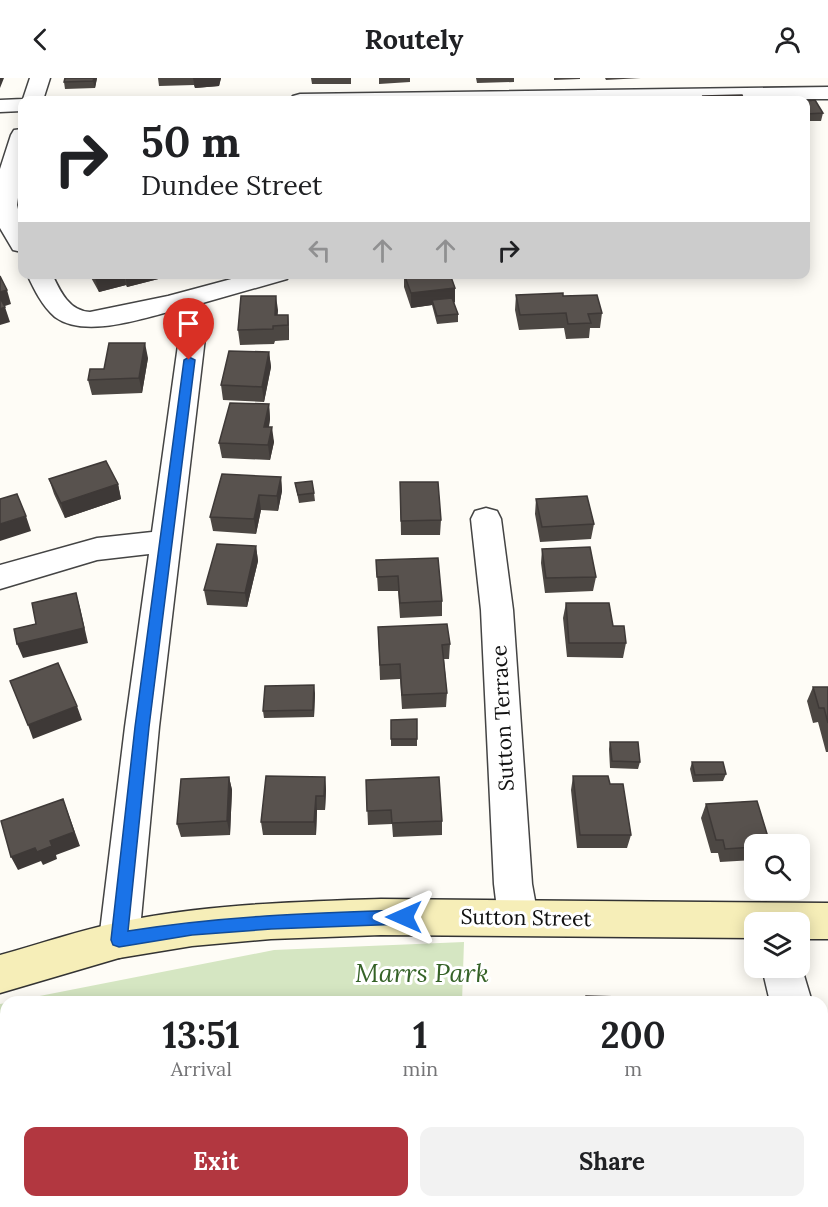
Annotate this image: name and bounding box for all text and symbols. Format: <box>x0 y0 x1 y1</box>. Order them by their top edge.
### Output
text: Routely <box>365 22 463 56</box>
icon: back <box>24 23 57 56</box>
icon: person <box>771 23 804 56</box>
text: 50 m <box>141 115 240 169</box>
icon: right <box>42 120 120 198</box>
text: Dundee Street <box>141 168 323 202</box>
icon: left <box>303 234 336 267</box>
icon: ahead <box>366 234 399 267</box>
icon: ahead <box>429 234 462 267</box>
icon: right <box>492 234 525 267</box>
pin <box>163 298 214 360</box>
icon: arrive <box>172 307 205 340</box>
street label: Sutton Terrace <box>485 644 520 792</box>
map controls <box>744 834 810 978</box>
button: search <box>744 834 810 900</box>
position arrow <box>372 885 436 949</box>
street label: Sutton Street <box>460 903 593 932</box>
button: layers <box>744 912 810 978</box>
park label: Marrs Park <box>355 956 489 989</box>
text: 13:51 <box>162 1012 240 1058</box>
text: 1 <box>413 1012 428 1058</box>
text: 200 <box>601 1012 666 1058</box>
text: Arrival <box>171 1056 232 1081</box>
text: min <box>403 1056 438 1081</box>
text: m <box>624 1056 642 1081</box>
button: Exit <box>24 1127 408 1196</box>
button: Share <box>420 1127 804 1196</box>

